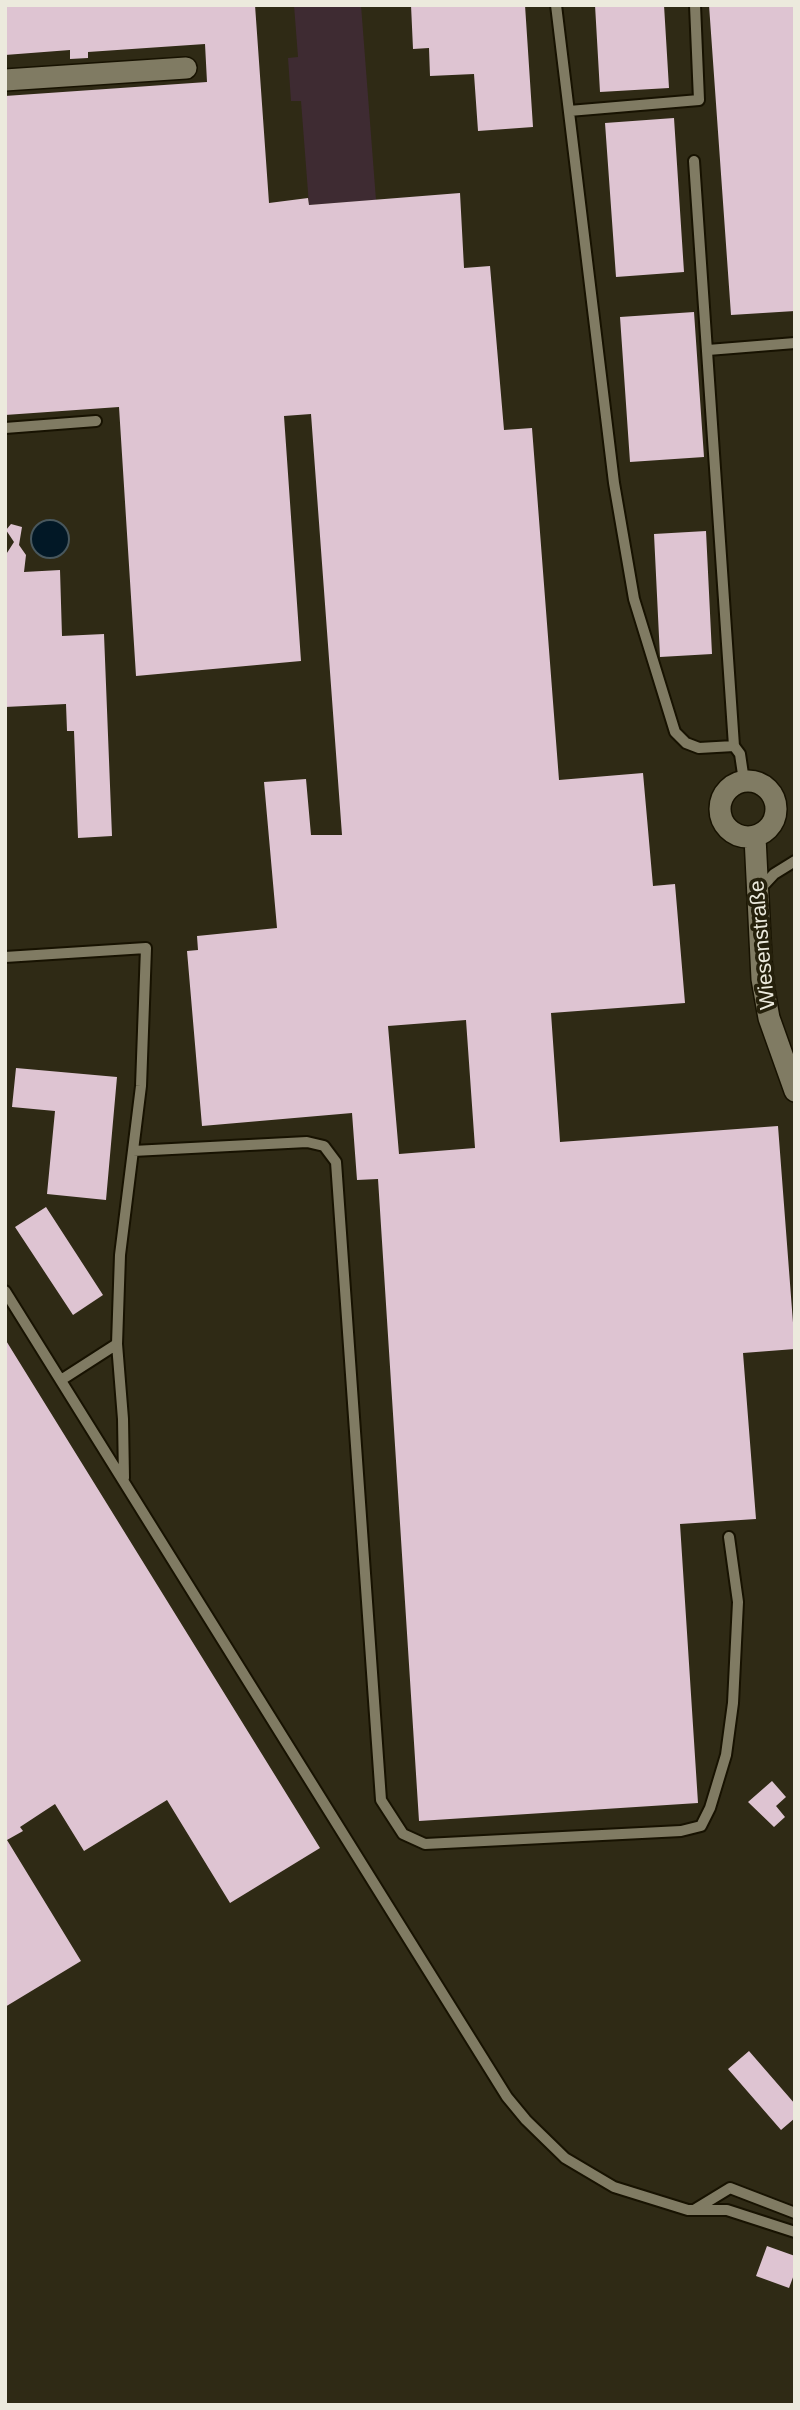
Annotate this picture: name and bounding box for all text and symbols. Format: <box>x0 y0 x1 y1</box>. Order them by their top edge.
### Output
street label: Wiesenstraße <box>745 879 781 1011</box>

